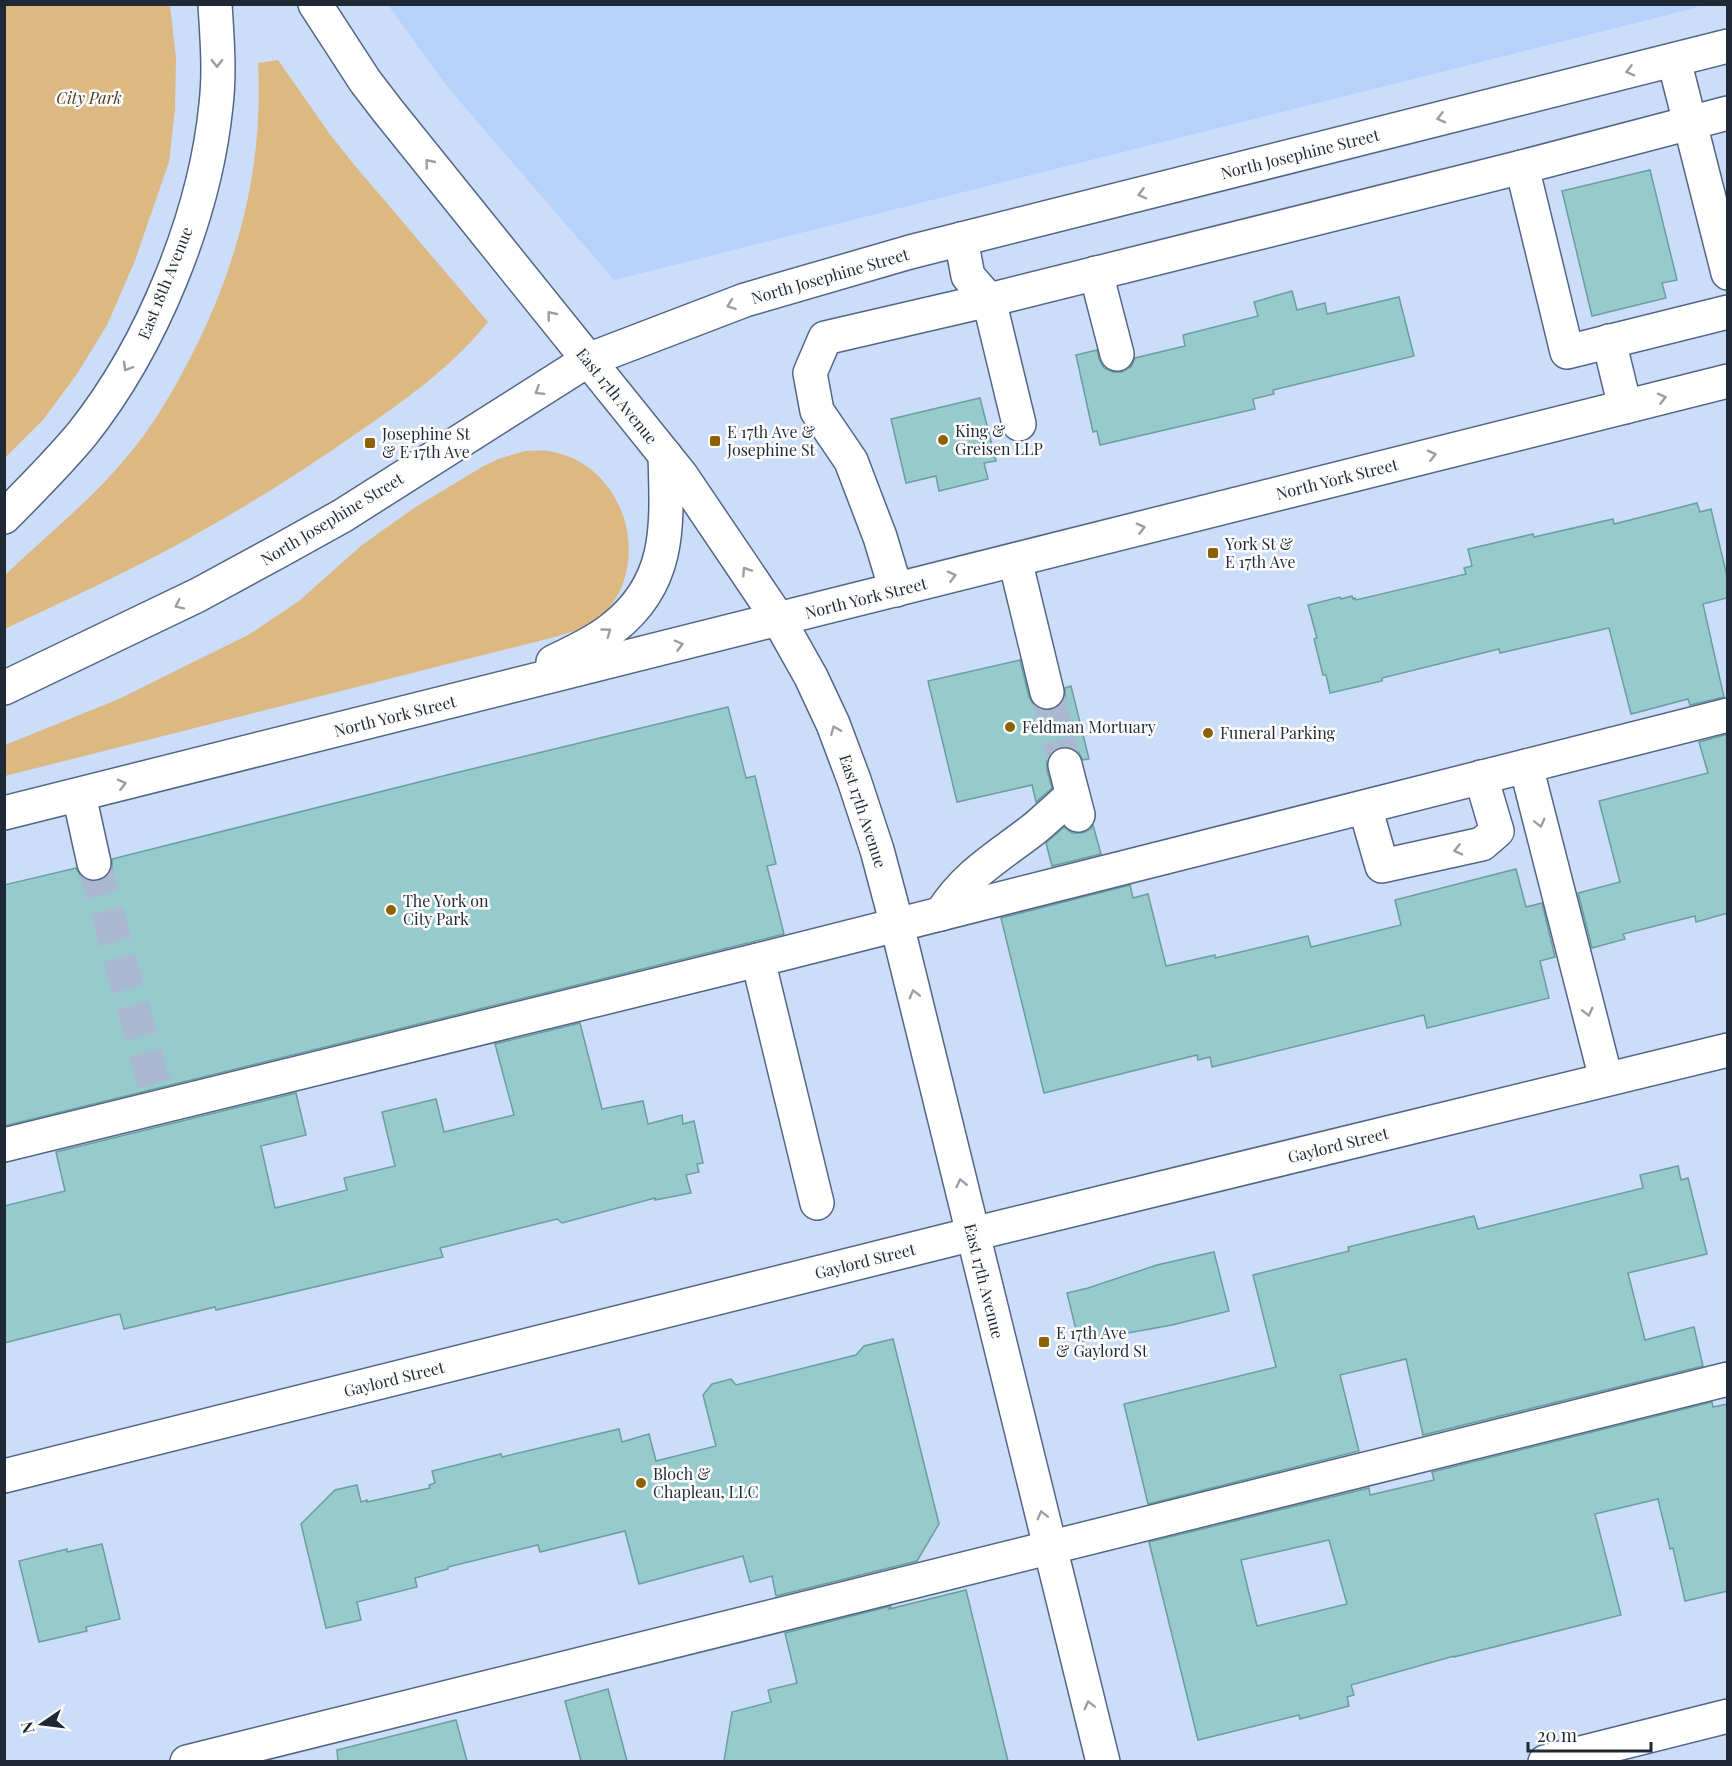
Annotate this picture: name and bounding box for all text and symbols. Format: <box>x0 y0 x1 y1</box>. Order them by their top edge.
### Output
one-way arrow <box>211 58 223 67</box>
one-way arrow <box>1625 63 1635 76</box>
park label: City Park <box>56 87 122 108</box>
one-way arrow <box>1436 111 1446 124</box>
street label: North Josephine Street <box>1218 124 1382 183</box>
one-way arrow <box>425 159 436 170</box>
one-way arrow <box>1137 187 1147 200</box>
street label: East 18th Avenue <box>132 223 197 342</box>
street label: North Josephine Street <box>749 243 911 308</box>
one-way arrow <box>726 298 737 311</box>
one-way arrow <box>548 310 559 321</box>
street label: East 17th Avenue <box>572 343 663 448</box>
one-way arrow <box>123 361 134 371</box>
one-way arrow <box>534 384 545 395</box>
one-way arrow <box>1657 392 1667 405</box>
place label: King & Greisen LLP <box>955 420 1043 459</box>
place label: E 17th Ave & Josephine St <box>726 421 816 460</box>
place label: Josephine St & E 17th Ave <box>381 423 471 462</box>
marker: King & Greisen LLP <box>936 433 950 447</box>
marker: E 17th Ave & Josephine St <box>708 434 722 448</box>
marker: Josephine St & E 17th Ave <box>363 436 377 450</box>
one-way arrow <box>1427 450 1437 463</box>
street label: North York Street <box>1274 453 1400 504</box>
street label: North Josephine Street <box>257 467 407 570</box>
one-way arrow <box>1136 523 1146 536</box>
place label: York St & E 17th Ave <box>1224 533 1296 572</box>
marker: York St & E 17th Ave <box>1206 546 1220 560</box>
one-way arrow <box>742 567 753 578</box>
one-way arrow <box>947 571 957 584</box>
street label: North York Street <box>803 572 929 623</box>
one-way arrow <box>175 597 186 609</box>
one-way arrow <box>601 628 612 639</box>
one-way arrow <box>674 639 684 652</box>
street label: North York Street <box>332 690 458 741</box>
place label: Feldman Mortuary <box>1022 716 1156 737</box>
marker: Feldman Mortuary <box>1003 720 1017 734</box>
place label: Funeral Parking <box>1220 722 1336 743</box>
one-way arrow <box>830 725 842 736</box>
marker: Funeral Parking <box>1201 726 1215 740</box>
street label: East 17th Avenue <box>835 752 892 870</box>
one-way arrow <box>117 778 127 791</box>
one-way arrow <box>1533 817 1545 827</box>
one-way arrow <box>1454 842 1464 855</box>
place label: The York on City Park <box>403 890 489 929</box>
marker: The York on City Park <box>384 903 398 917</box>
one-way arrow <box>909 989 921 1000</box>
one-way arrow <box>1581 1006 1594 1016</box>
street label: Gaylord Street <box>1285 1122 1391 1167</box>
one-way arrow <box>955 1178 968 1188</box>
street label: East 17th Avenue <box>960 1221 1009 1341</box>
street label: Gaylord Street <box>812 1238 918 1283</box>
place label: E 17th Ave & Gaylord St <box>1056 1322 1148 1361</box>
marker: E 17th Ave & Gaylord St <box>1037 1335 1051 1349</box>
street label: Gaylord Street <box>341 1356 447 1401</box>
place label: Bloch & Chapleau, LLC <box>653 1463 758 1502</box>
marker: Bloch & Chapleau, LLC <box>634 1476 648 1490</box>
one-way arrow <box>1037 1511 1050 1521</box>
north arrow <box>12 1694 72 1754</box>
one-way arrow <box>1083 1700 1096 1710</box>
scale bar <box>1528 1715 1651 1753</box>
text: N <box>15 1719 39 1736</box>
text: 20 m <box>1537 1723 1577 1747</box>

